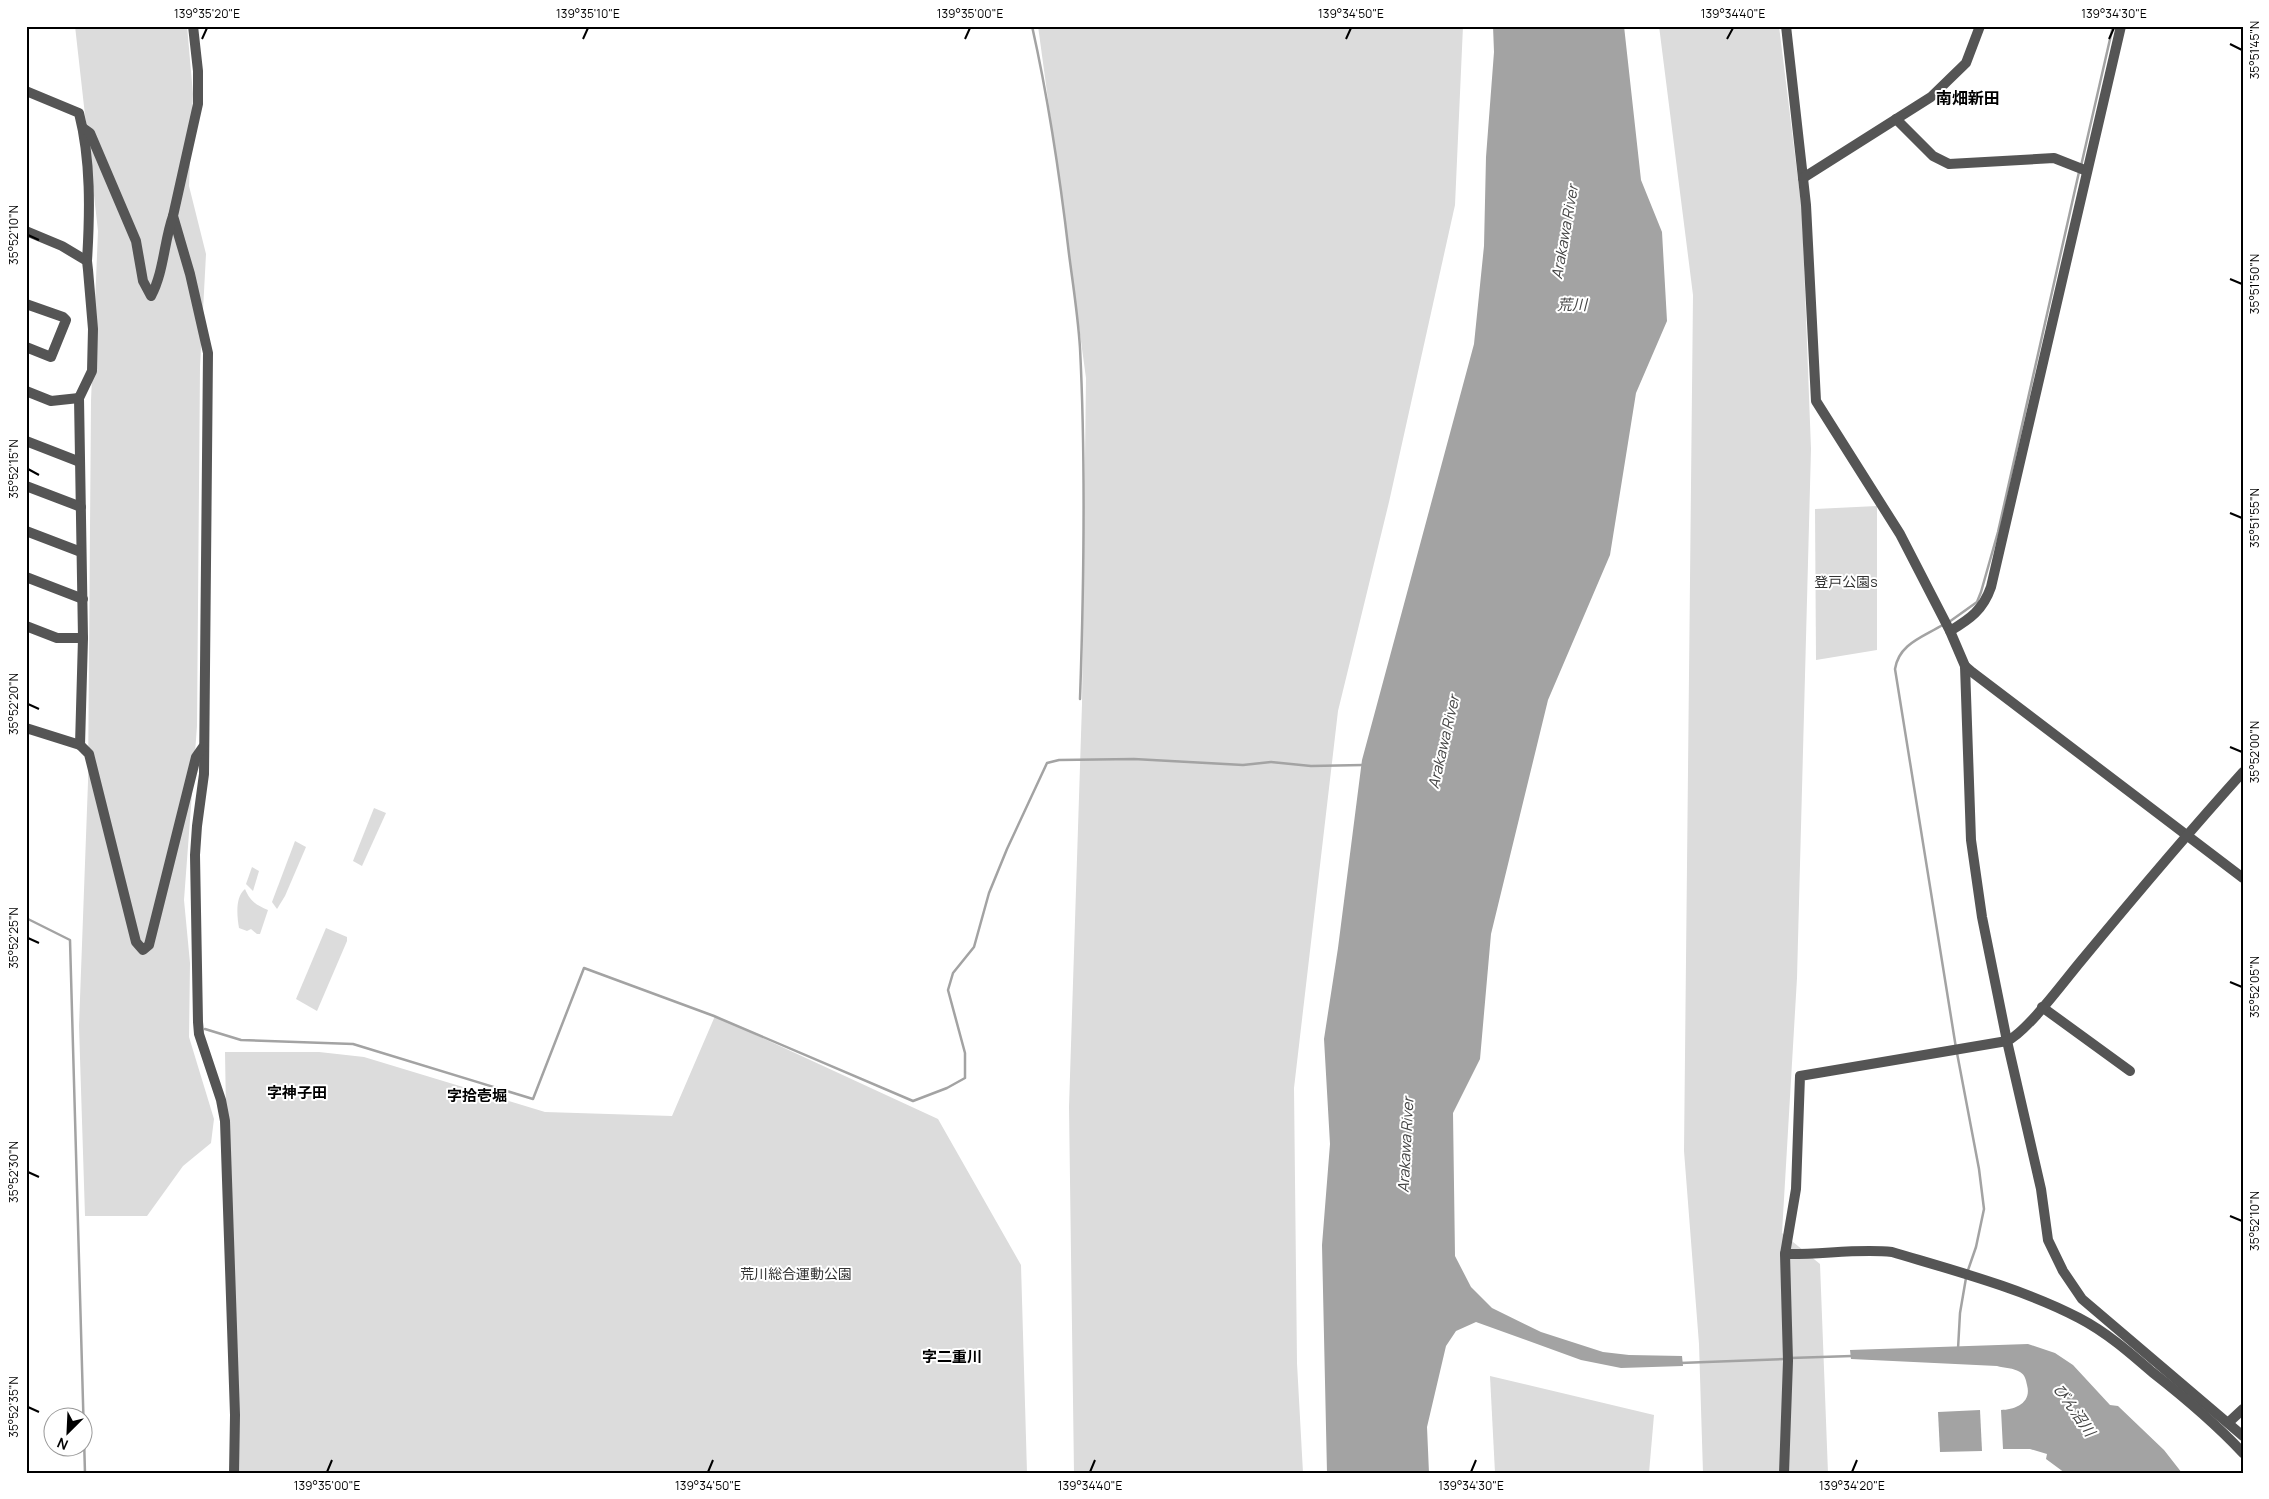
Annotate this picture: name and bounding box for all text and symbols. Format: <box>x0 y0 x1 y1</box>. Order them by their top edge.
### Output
text: 139°35'20"E <box>174 5 240 22</box>
text: 139°35'10"E <box>556 5 620 22</box>
text: 139°35'00"E <box>937 5 1003 22</box>
text: 139°34'50"E <box>1318 5 1384 22</box>
text: 139°34'40"E <box>1701 5 1765 22</box>
text: 139°34'30"E <box>2081 5 2147 22</box>
text: 35°51'45"N <box>2246 21 2263 79</box>
district label: 南畑新田 <box>1936 87 2000 109</box>
water label: Arakawa River <box>1546 181 1584 281</box>
text: 35°52'10"N <box>5 205 22 265</box>
text: 35°51'50"N <box>2246 254 2263 314</box>
water label: 荒川 <box>1557 294 1589 315</box>
text: 35°52'15"N <box>5 439 22 499</box>
text: 35°51'55"N <box>2246 488 2263 548</box>
park label: 登戸公園s <box>1814 572 1878 591</box>
text: 35°52'20"N <box>5 673 22 735</box>
water label: Arakawa River <box>1423 691 1465 791</box>
text: 35°52'00"N <box>2246 721 2263 783</box>
text: 35°52'25"N <box>5 907 22 969</box>
text: 35°52'05"N <box>2246 956 2263 1018</box>
district label: 字神子田 <box>267 1082 327 1103</box>
district label: 字拾壱堀 <box>447 1085 507 1106</box>
water label: Arakawa River <box>1393 1094 1419 1193</box>
text: 35°52'30"N <box>5 1141 22 1203</box>
text: 35°52'10"N <box>2246 1191 2263 1251</box>
park label: 荒川総合運動公園 <box>740 1264 852 1283</box>
district label: 字二重川 <box>922 1346 982 1367</box>
text: 35°52'35"N <box>5 1376 22 1438</box>
water label: びん沼川 <box>2049 1379 2101 1442</box>
north arrow <box>42 1406 92 1456</box>
text: N <box>54 1434 71 1455</box>
text: 139°35'00"E <box>294 1477 360 1494</box>
text: 139°34'50"E <box>675 1477 741 1494</box>
text: 139°34'40"E <box>1058 1477 1122 1494</box>
text: 139°34'30"E <box>1438 1477 1504 1494</box>
text: 139°34'20"E <box>1819 1477 1885 1494</box>

